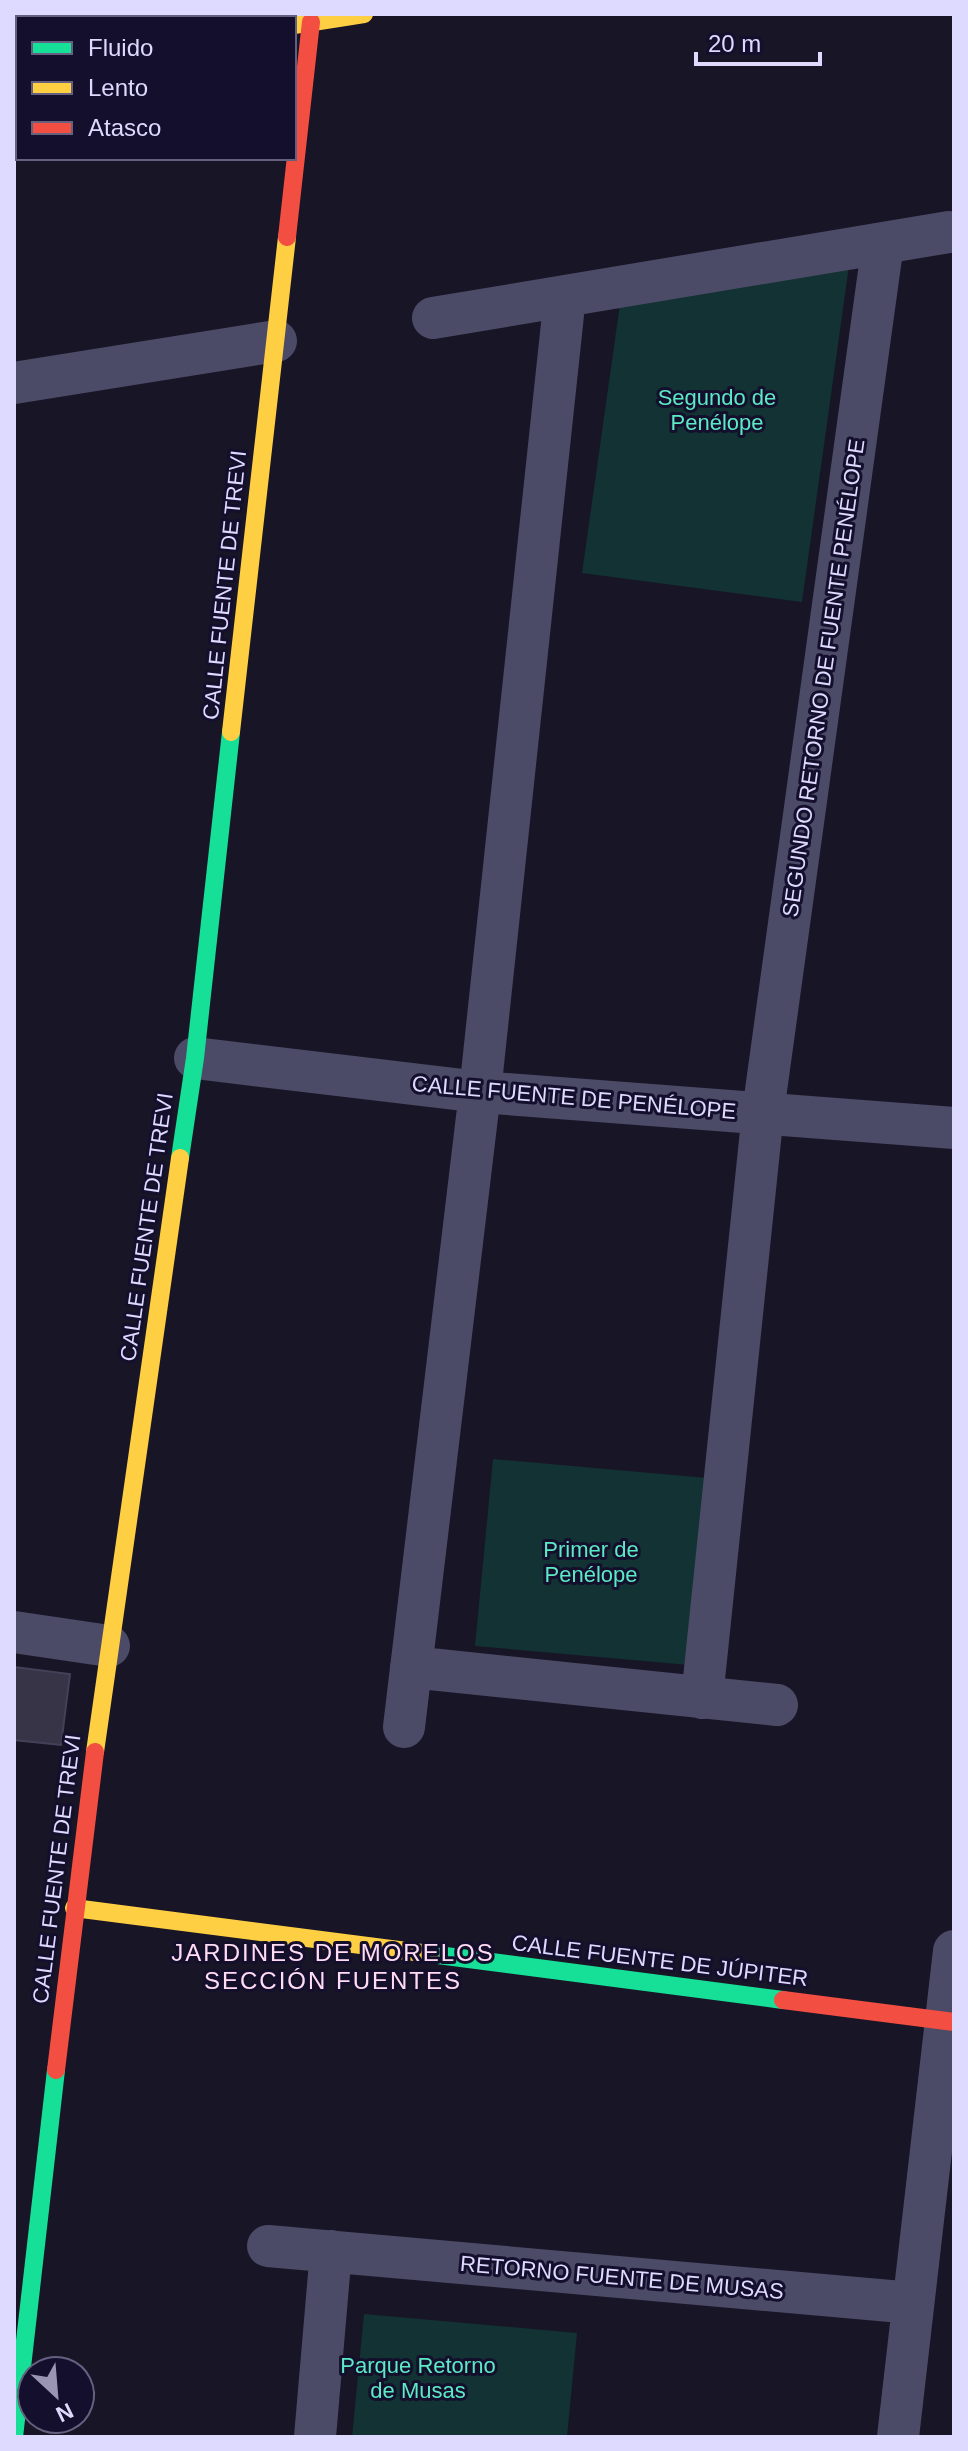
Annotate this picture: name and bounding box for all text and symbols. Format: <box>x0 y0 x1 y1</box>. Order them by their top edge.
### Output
legend <box>16 16 296 160</box>
scale bar <box>696 16 820 66</box>
text: 20 m <box>708 30 761 57</box>
text: Fluido <box>88 34 153 61</box>
text: Lento <box>88 74 148 101</box>
text: Atasco <box>88 114 161 141</box>
park label: Segundo de Penélope <box>658 385 776 435</box>
street label: SEGUNDO RETORNO DE FUENTE PENÉLOPE <box>778 437 869 919</box>
street label: CALLE FUENTE DE TREVI <box>198 449 251 721</box>
street label: CALLE FUENTE DE PENÉLOPE <box>411 1071 737 1124</box>
street label: CALLE FUENTE DE TREVI <box>115 1091 178 1363</box>
park label: Primer de Penélope <box>543 1537 639 1587</box>
street label: CALLE FUENTE DE TREVI <box>28 1733 85 2005</box>
street label: CALLE FUENTE DE JÚPITER <box>510 1930 809 1991</box>
district label: JARDINES DE MORELOS SECCIÓN FUENTES <box>171 1939 495 1994</box>
street label: RETORNO FUENTE DE MUSAS <box>459 2251 785 2304</box>
park label: Parque Retorno de Musas <box>340 2353 496 2403</box>
north arrow <box>16 2355 96 2435</box>
text: N <box>52 2398 77 2427</box>

